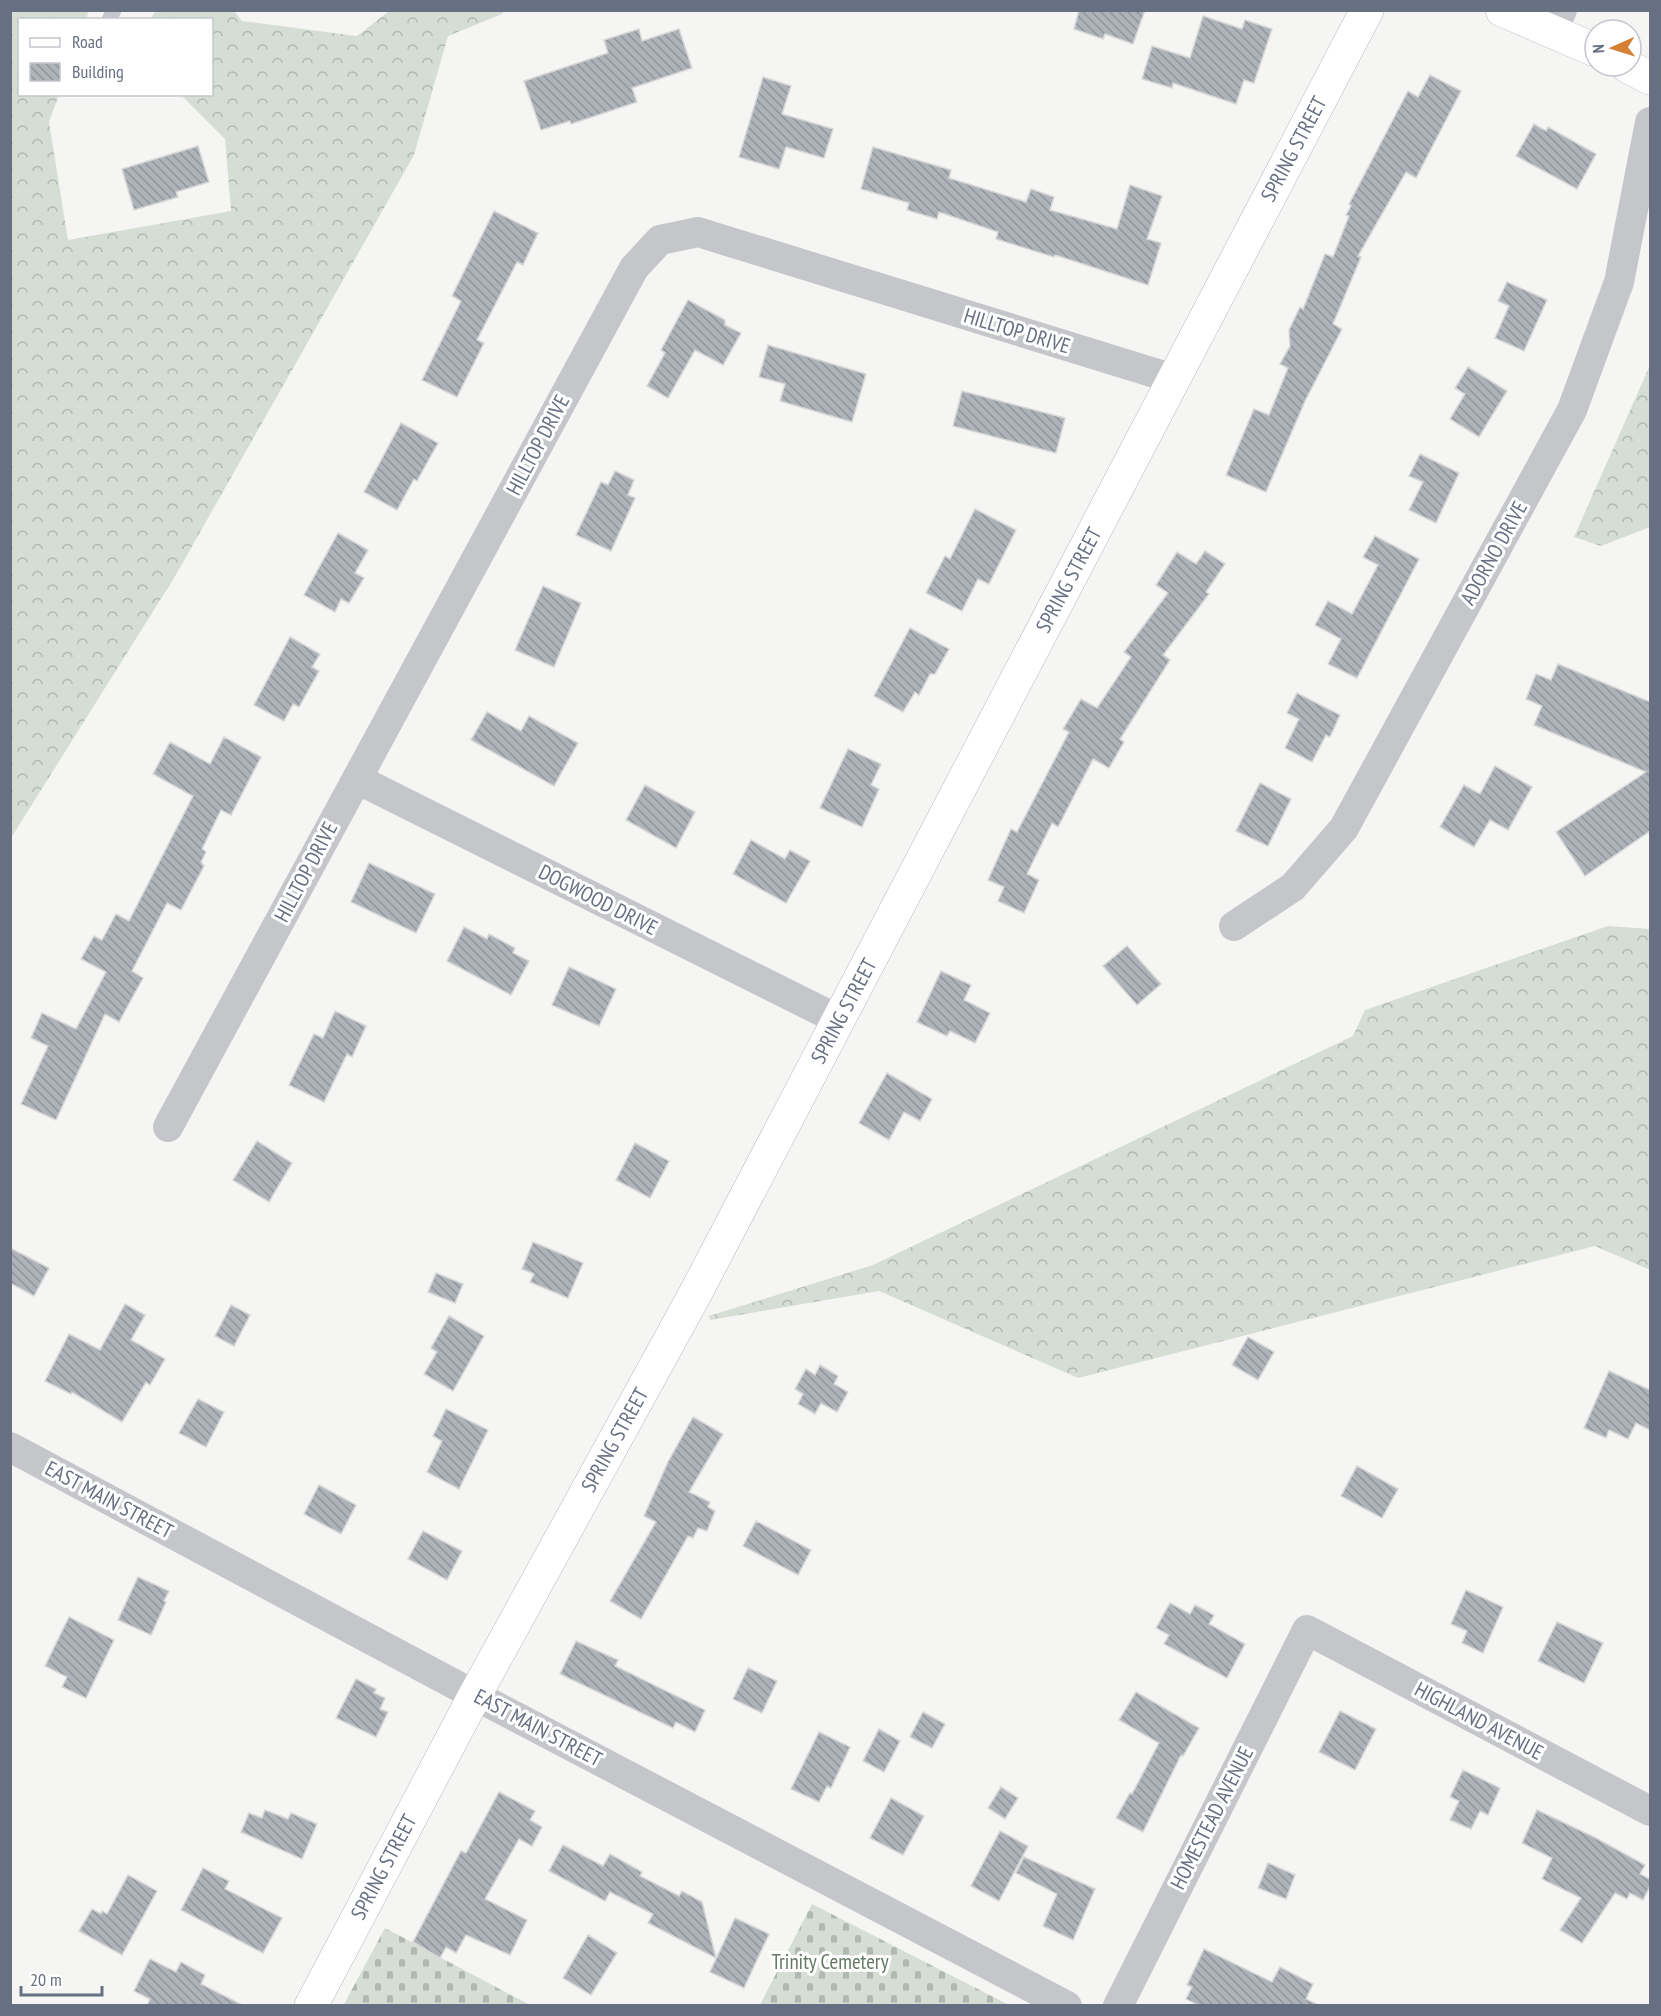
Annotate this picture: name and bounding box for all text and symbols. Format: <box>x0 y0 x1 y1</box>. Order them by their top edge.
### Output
legend <box>18 18 213 96</box>
north arrow <box>1583 18 1643 78</box>
text: Road <box>72 30 103 53</box>
text: N <box>1588 44 1608 54</box>
text: Building <box>72 60 124 83</box>
street label: SPRING STREET <box>1255 91 1333 206</box>
street label: HILLTOP DRIVE <box>961 302 1074 359</box>
street label: HILLTOP DRIVE <box>500 390 575 499</box>
street label: ADORNO DRIVE <box>1454 496 1533 609</box>
street label: SPRING STREET <box>1030 522 1108 637</box>
street label: HILLTOP DRIVE <box>268 817 343 926</box>
street label: DOGWOOD DRIVE <box>534 858 662 941</box>
street label: SPRING STREET <box>805 953 883 1068</box>
street label: SPRING STREET <box>575 1382 655 1497</box>
street label: EAST MAIN STREET <box>41 1455 178 1545</box>
street label: HIGHLAND AVENUE <box>1410 1675 1548 1766</box>
street label: EAST MAIN STREET <box>470 1683 607 1773</box>
street label: HOMESTEAD AVENUE <box>1164 1742 1259 1894</box>
street label: SPRING STREET <box>345 1809 423 1924</box>
park label: Trinity Cemetery <box>771 1948 889 1975</box>
scale bar <box>21 1959 102 1997</box>
text: 20 m <box>30 1968 62 1991</box>

